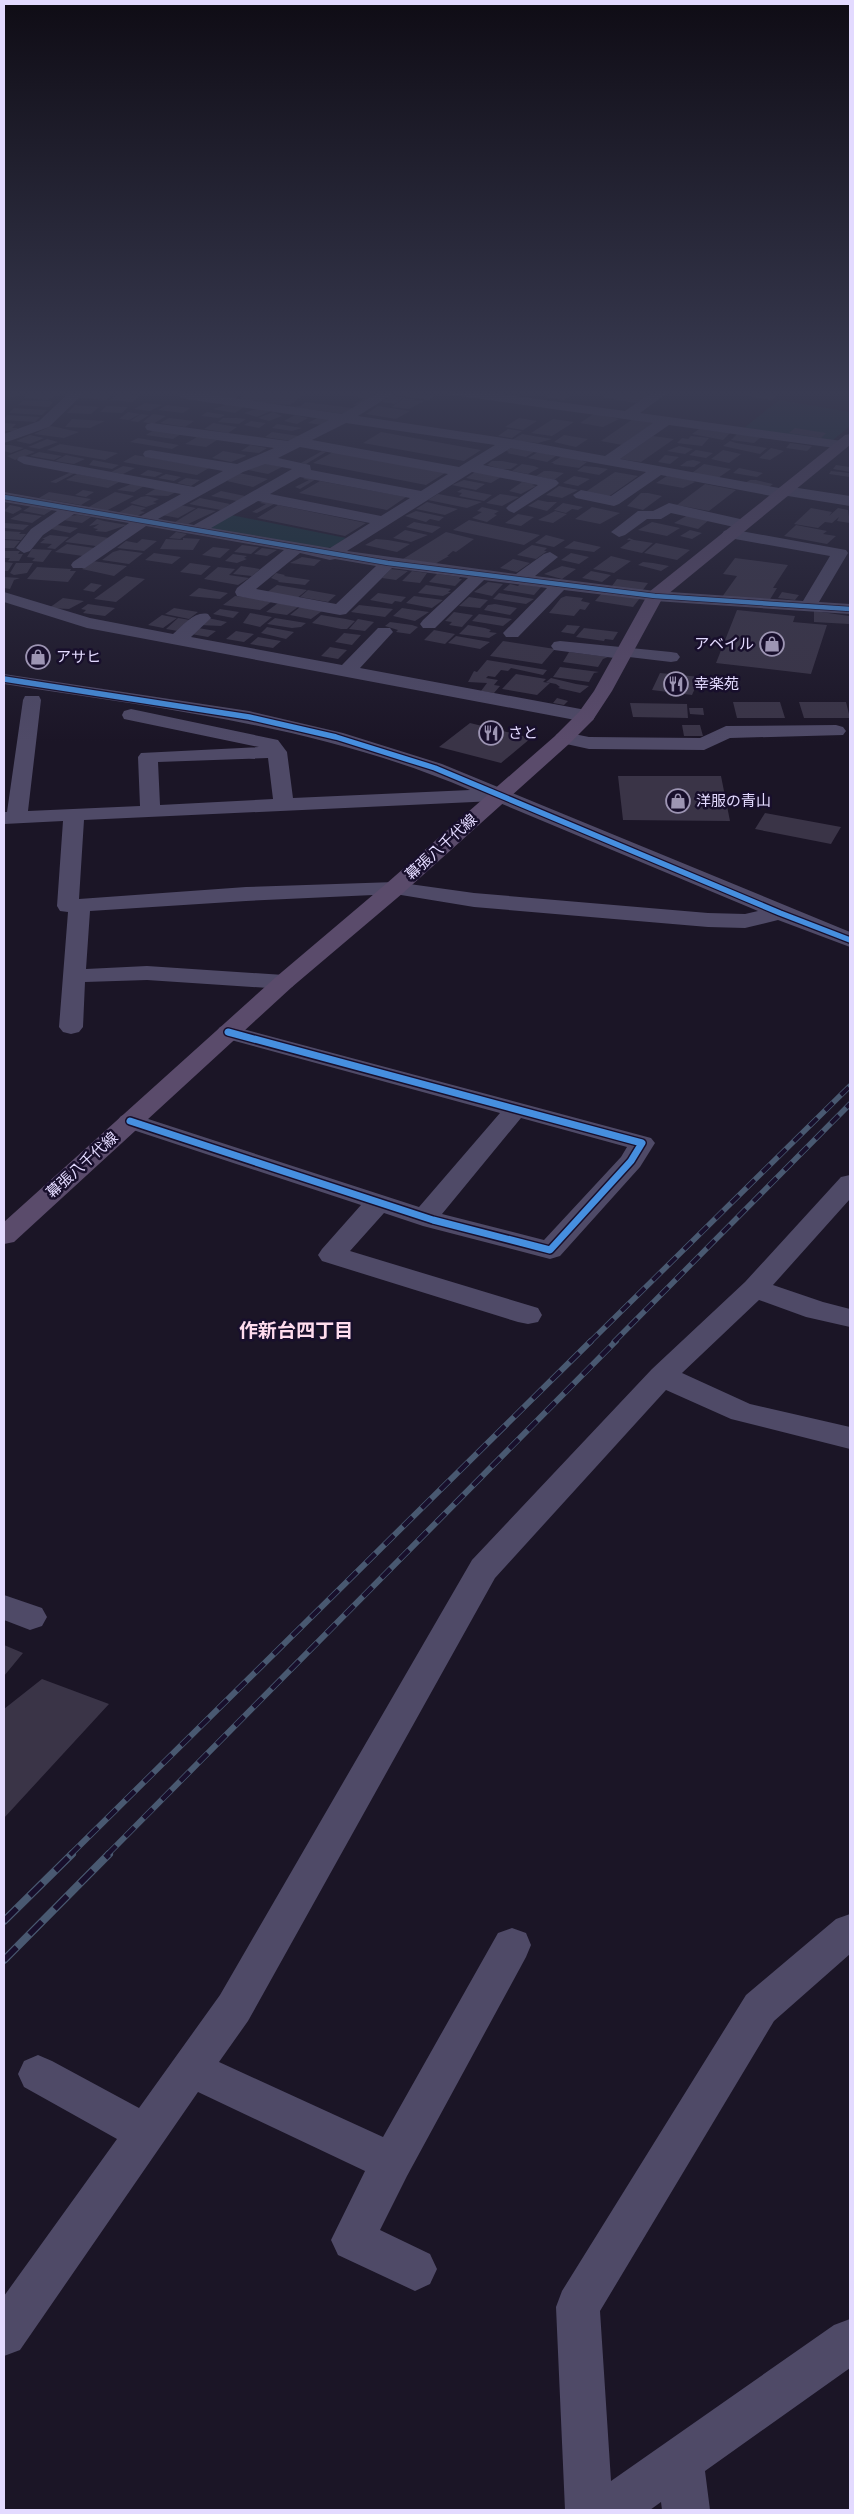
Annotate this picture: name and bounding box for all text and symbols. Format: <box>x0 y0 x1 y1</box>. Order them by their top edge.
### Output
shop icon: アベイル <box>759 631 785 657</box>
place label: アベイル <box>694 635 754 653</box>
shop icon: アサヒ <box>25 644 51 670</box>
place label: アサヒ <box>56 648 101 666</box>
restaurant icon: 幸楽苑 <box>663 671 689 697</box>
place label: 幸楽苑 <box>694 675 739 693</box>
restaurant icon: さと <box>478 720 504 746</box>
place label: さと <box>508 724 538 742</box>
shop icon: 洋服の青山 <box>665 788 691 814</box>
place label: 洋服の青山 <box>696 792 771 810</box>
street label: 幕張八千代線 <box>402 810 480 884</box>
street label: 幕張八千代線 <box>43 1128 121 1202</box>
district label: 作新台四丁目 <box>239 1319 353 1342</box>

